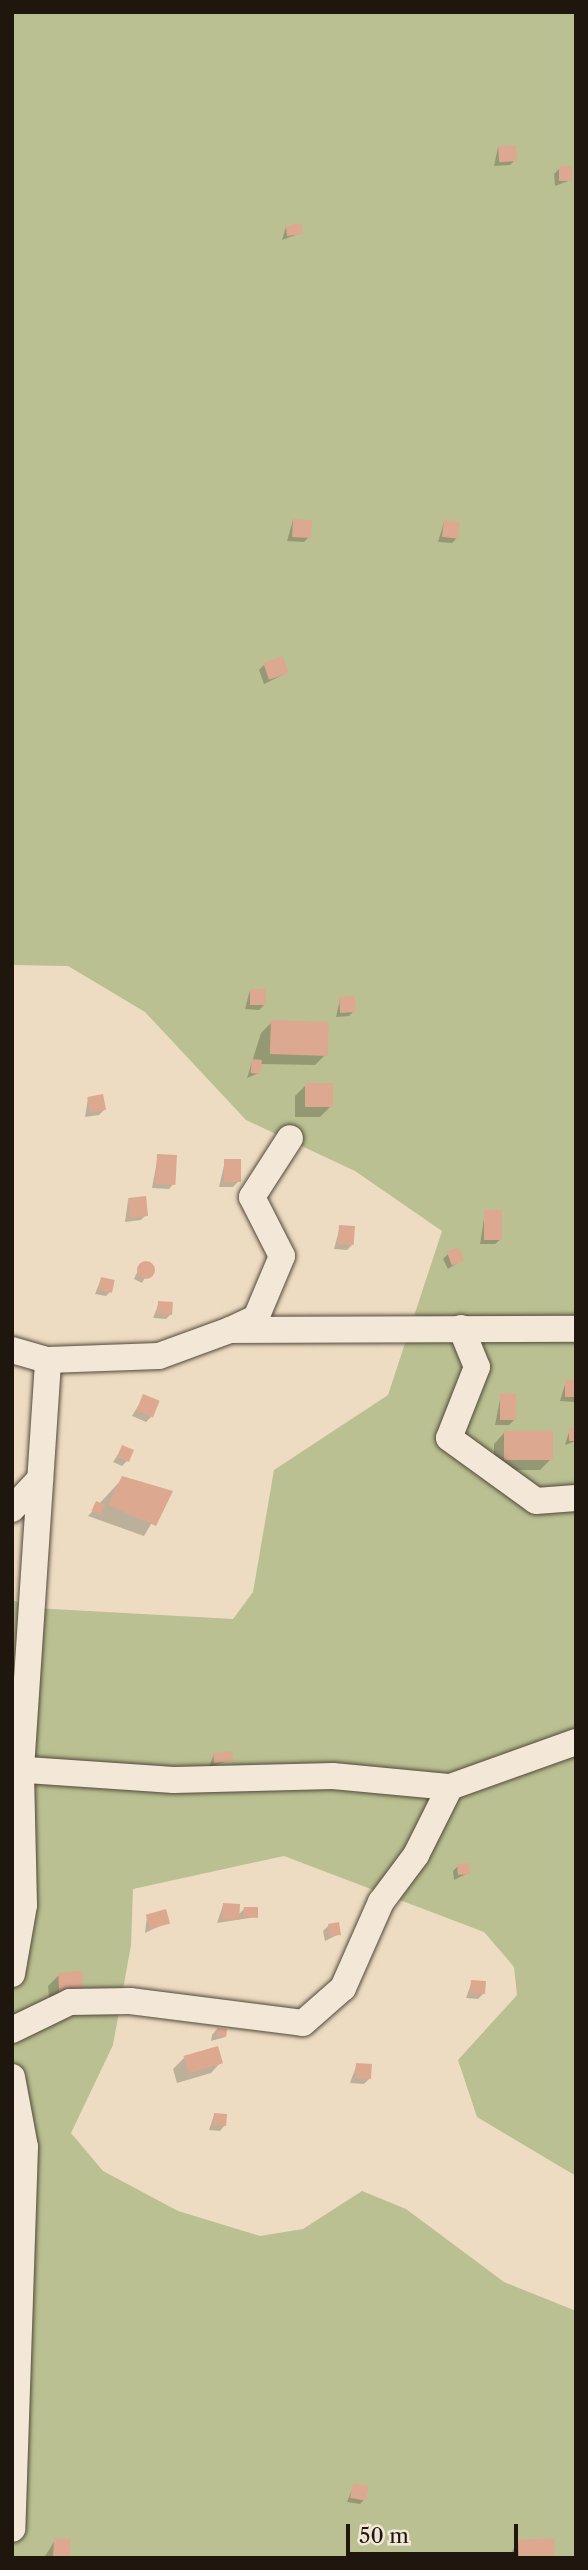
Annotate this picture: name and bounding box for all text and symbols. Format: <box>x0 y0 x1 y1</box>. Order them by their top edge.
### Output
scale bar <box>350 2510 522 2554</box>
text: 50 m <box>359 2523 409 2548</box>

